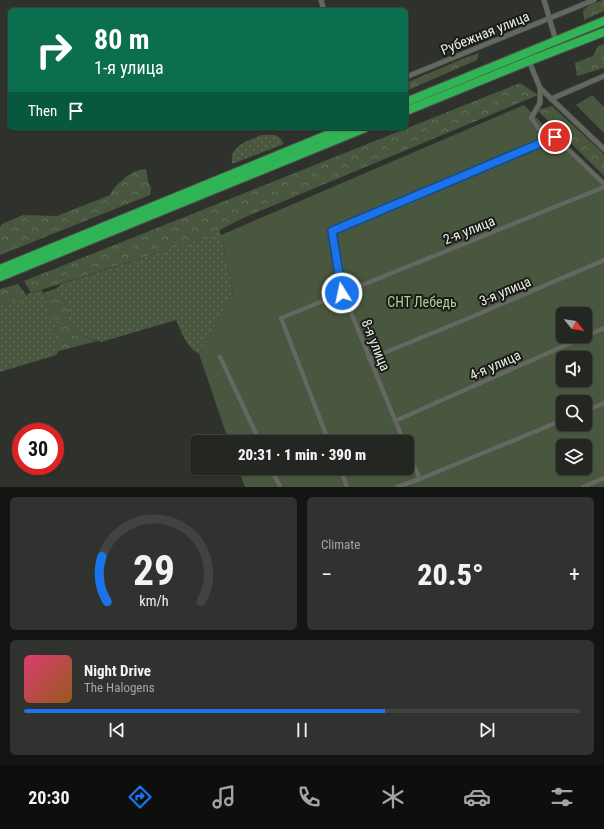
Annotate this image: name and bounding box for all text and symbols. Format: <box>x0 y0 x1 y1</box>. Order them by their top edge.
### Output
street label: Рубежная улица <box>438 8 532 58</box>
text: 80 m <box>94 23 150 56</box>
icon: right <box>28 24 80 76</box>
text: 1-я улица <box>94 57 164 78</box>
icon: arrive <box>65 100 87 122</box>
text: Then <box>28 102 57 120</box>
pin <box>538 120 572 154</box>
icon: arrive <box>544 126 566 148</box>
street label: 2-я улица <box>441 212 497 248</box>
position arrow <box>321 272 363 314</box>
street label: 3-я улица <box>477 273 533 309</box>
park label: СНТ Лебедь <box>387 294 457 310</box>
north arrow <box>556 307 592 343</box>
map controls <box>556 307 592 475</box>
street label: 8-я улица <box>358 317 394 373</box>
street label: 4-я улица <box>467 347 523 383</box>
button: sound <box>556 351 592 387</box>
button: search <box>556 395 592 431</box>
speed limit sign: 30 <box>12 423 64 475</box>
button: layers <box>556 439 592 475</box>
text: 20:31 · 1 min · 390 m <box>238 446 366 464</box>
text: Climate <box>321 537 360 552</box>
text: 29 <box>132 545 175 594</box>
text: 20.5° <box>417 557 484 592</box>
text: − <box>321 562 332 587</box>
text: + <box>569 562 580 587</box>
text: km/h <box>139 592 168 608</box>
text: Night Drive <box>84 662 151 680</box>
text: The Halogens <box>84 680 155 695</box>
icon: previous <box>106 719 128 741</box>
icon: pause <box>291 719 313 741</box>
icon: next <box>476 719 498 741</box>
icon: directions <box>126 783 154 811</box>
icon: music <box>210 783 238 811</box>
icon: phone <box>295 783 323 811</box>
icon: climate <box>379 783 407 811</box>
icon: car <box>463 783 491 811</box>
icon: filters <box>548 783 576 811</box>
text: 20:30 <box>28 787 70 808</box>

